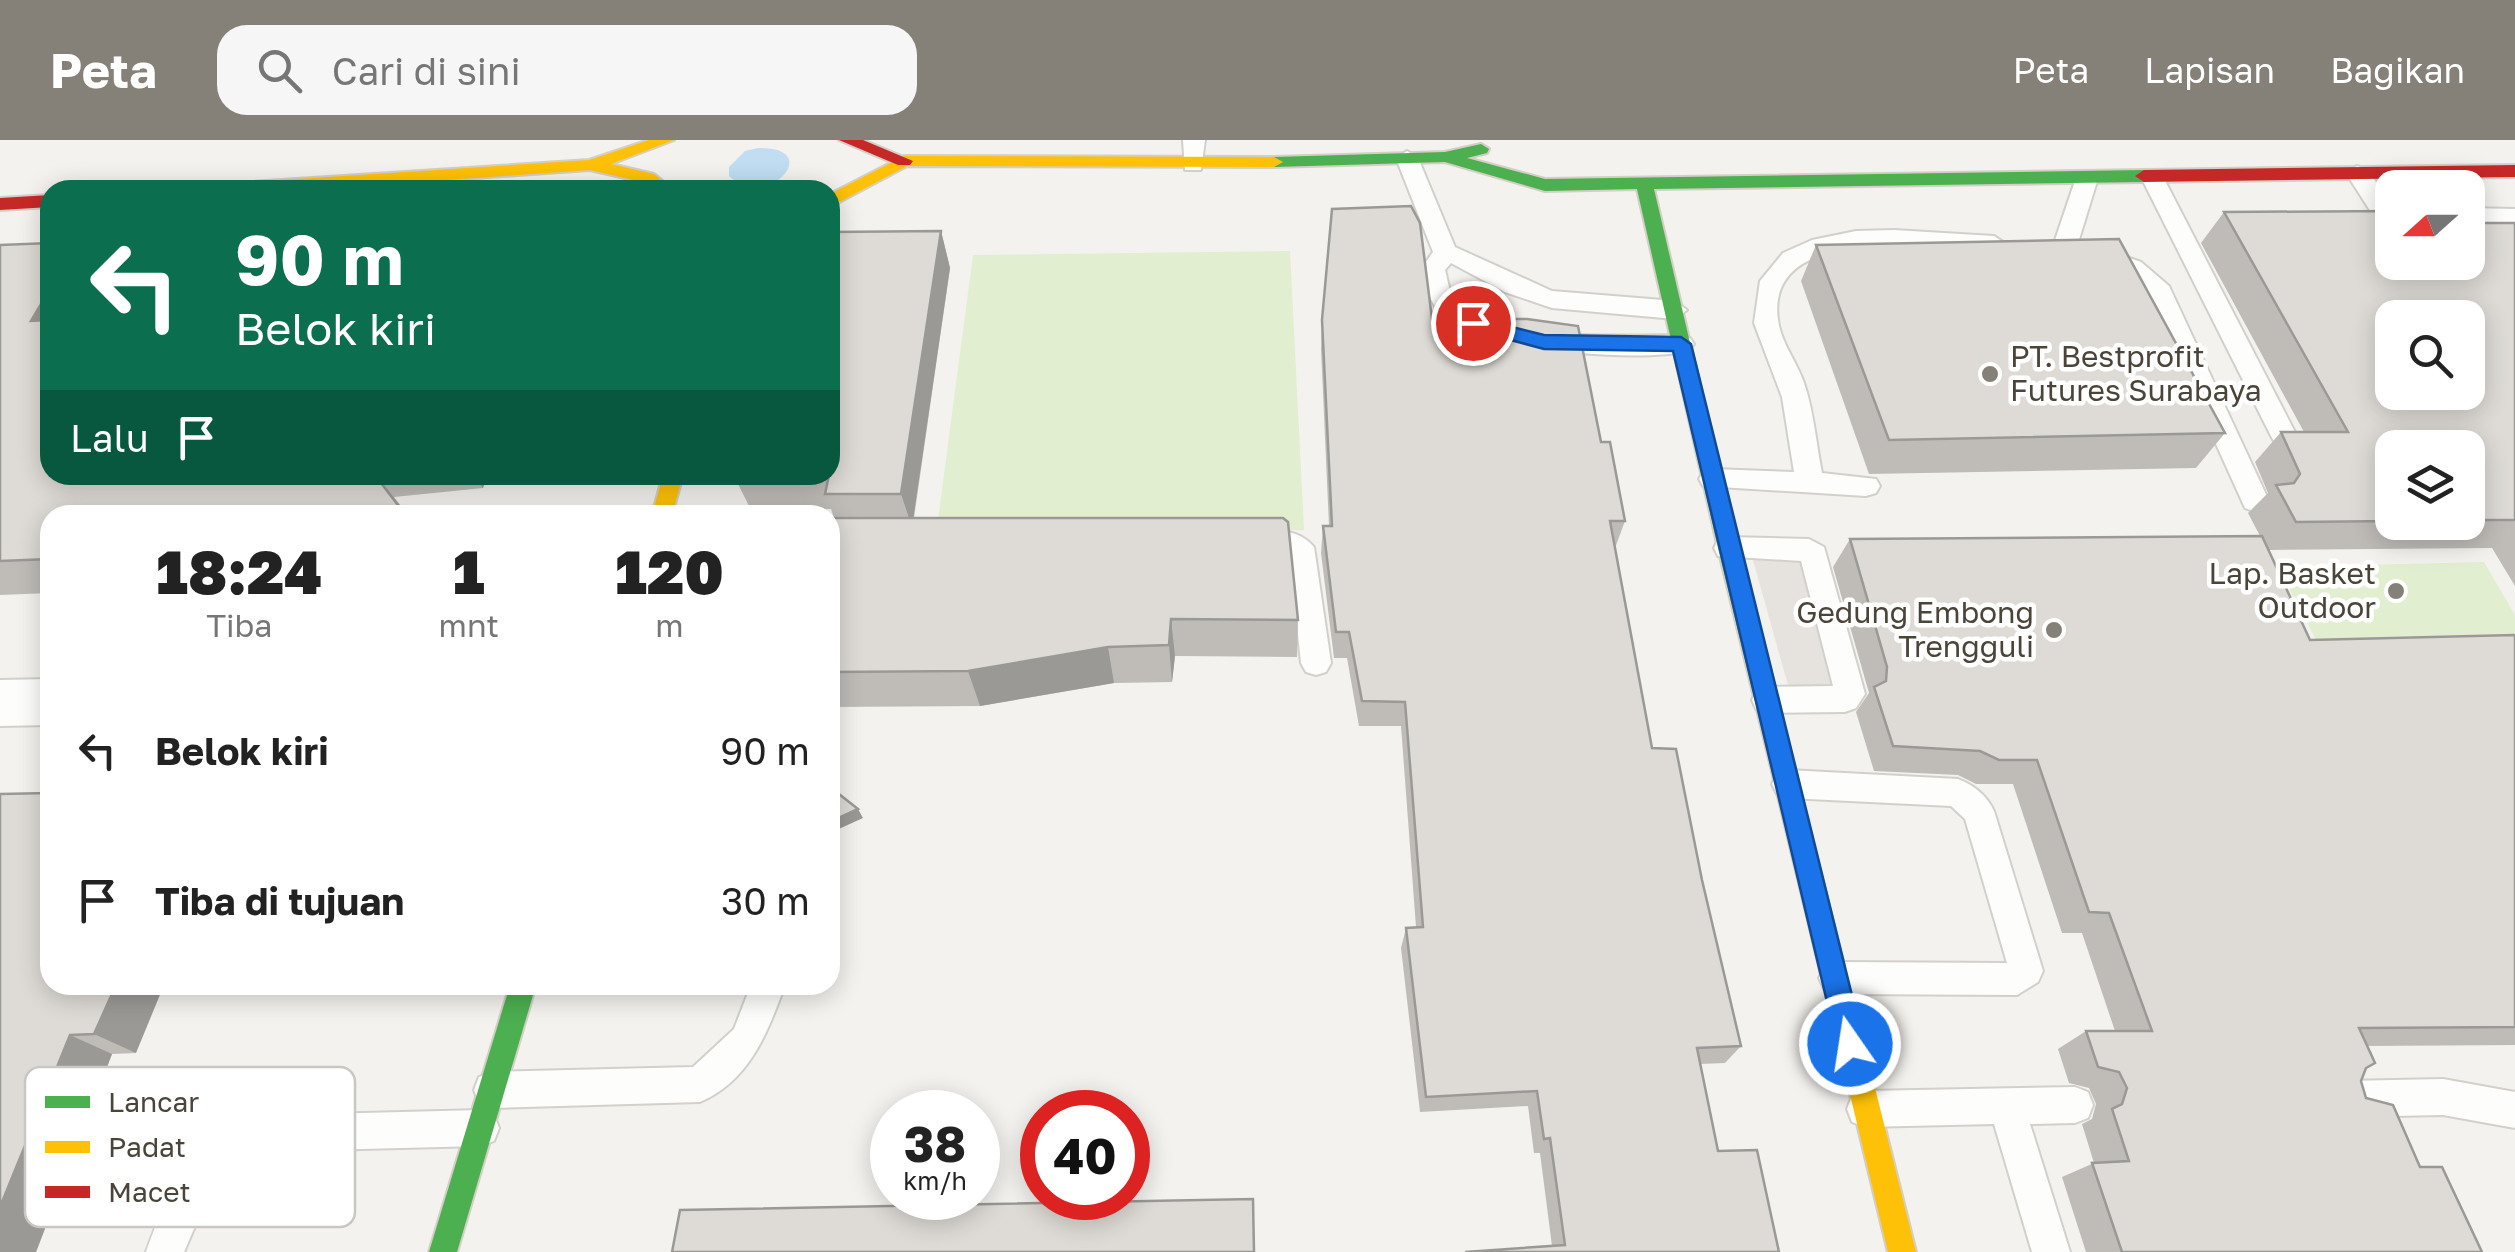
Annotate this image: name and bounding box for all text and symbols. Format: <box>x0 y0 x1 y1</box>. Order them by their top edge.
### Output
search box <box>217 25 917 115</box>
text: Peta <box>50 41 157 99</box>
icon: search <box>252 43 307 98</box>
text: Cari di sini <box>332 48 521 93</box>
text: Peta <box>2013 49 2089 91</box>
text: Lapisan <box>2144 49 2275 91</box>
text: Bagikan <box>2330 49 2465 91</box>
north arrow <box>2375 170 2485 280</box>
map controls <box>2375 170 2485 540</box>
text: 90 m <box>235 216 404 300</box>
icon: left <box>70 220 200 350</box>
pin <box>1431 281 1516 366</box>
icon: arrive <box>1446 296 1501 351</box>
button: search <box>2375 300 2485 410</box>
text: Belok kiri <box>235 301 436 355</box>
place label: PT. Bestprofit Futures Surabaya <box>2010 338 2262 408</box>
marker: PT. Bestprofit Futures Surabaya <box>1979 363 2001 385</box>
icon: arrive <box>169 410 224 465</box>
text: Lalu <box>70 415 149 460</box>
button: layers <box>2375 430 2485 540</box>
text: 18:24 <box>156 535 322 607</box>
text: 1 <box>453 535 485 607</box>
text: 120 <box>615 535 724 607</box>
place label: Lap. Basket Outdoor <box>2209 555 2376 625</box>
marker: Lap. Basket Outdoor <box>2385 580 2407 602</box>
place label: Gedung Embong Trengguli <box>1796 594 2034 664</box>
text: Tiba <box>206 606 272 644</box>
text: mnt <box>439 606 499 644</box>
text: m <box>655 606 684 644</box>
marker: Gedung Embong Trengguli <box>2043 619 2065 641</box>
icon: left <box>70 723 125 778</box>
text: Belok kiri <box>155 728 329 773</box>
text: 90 m <box>720 728 810 773</box>
icon: arrive <box>70 873 125 928</box>
text: Tiba di tujuan <box>155 878 404 923</box>
text: 30 m <box>721 878 810 923</box>
position arrow <box>1798 992 1902 1096</box>
legend <box>25 1067 355 1227</box>
text: Lancar <box>108 1085 199 1118</box>
speed limit sign: 40 <box>1020 1090 1150 1220</box>
text: 38 <box>904 1113 966 1173</box>
text: Padat <box>108 1130 186 1163</box>
text: km/h <box>903 1165 967 1196</box>
text: Macet <box>108 1175 191 1208</box>

